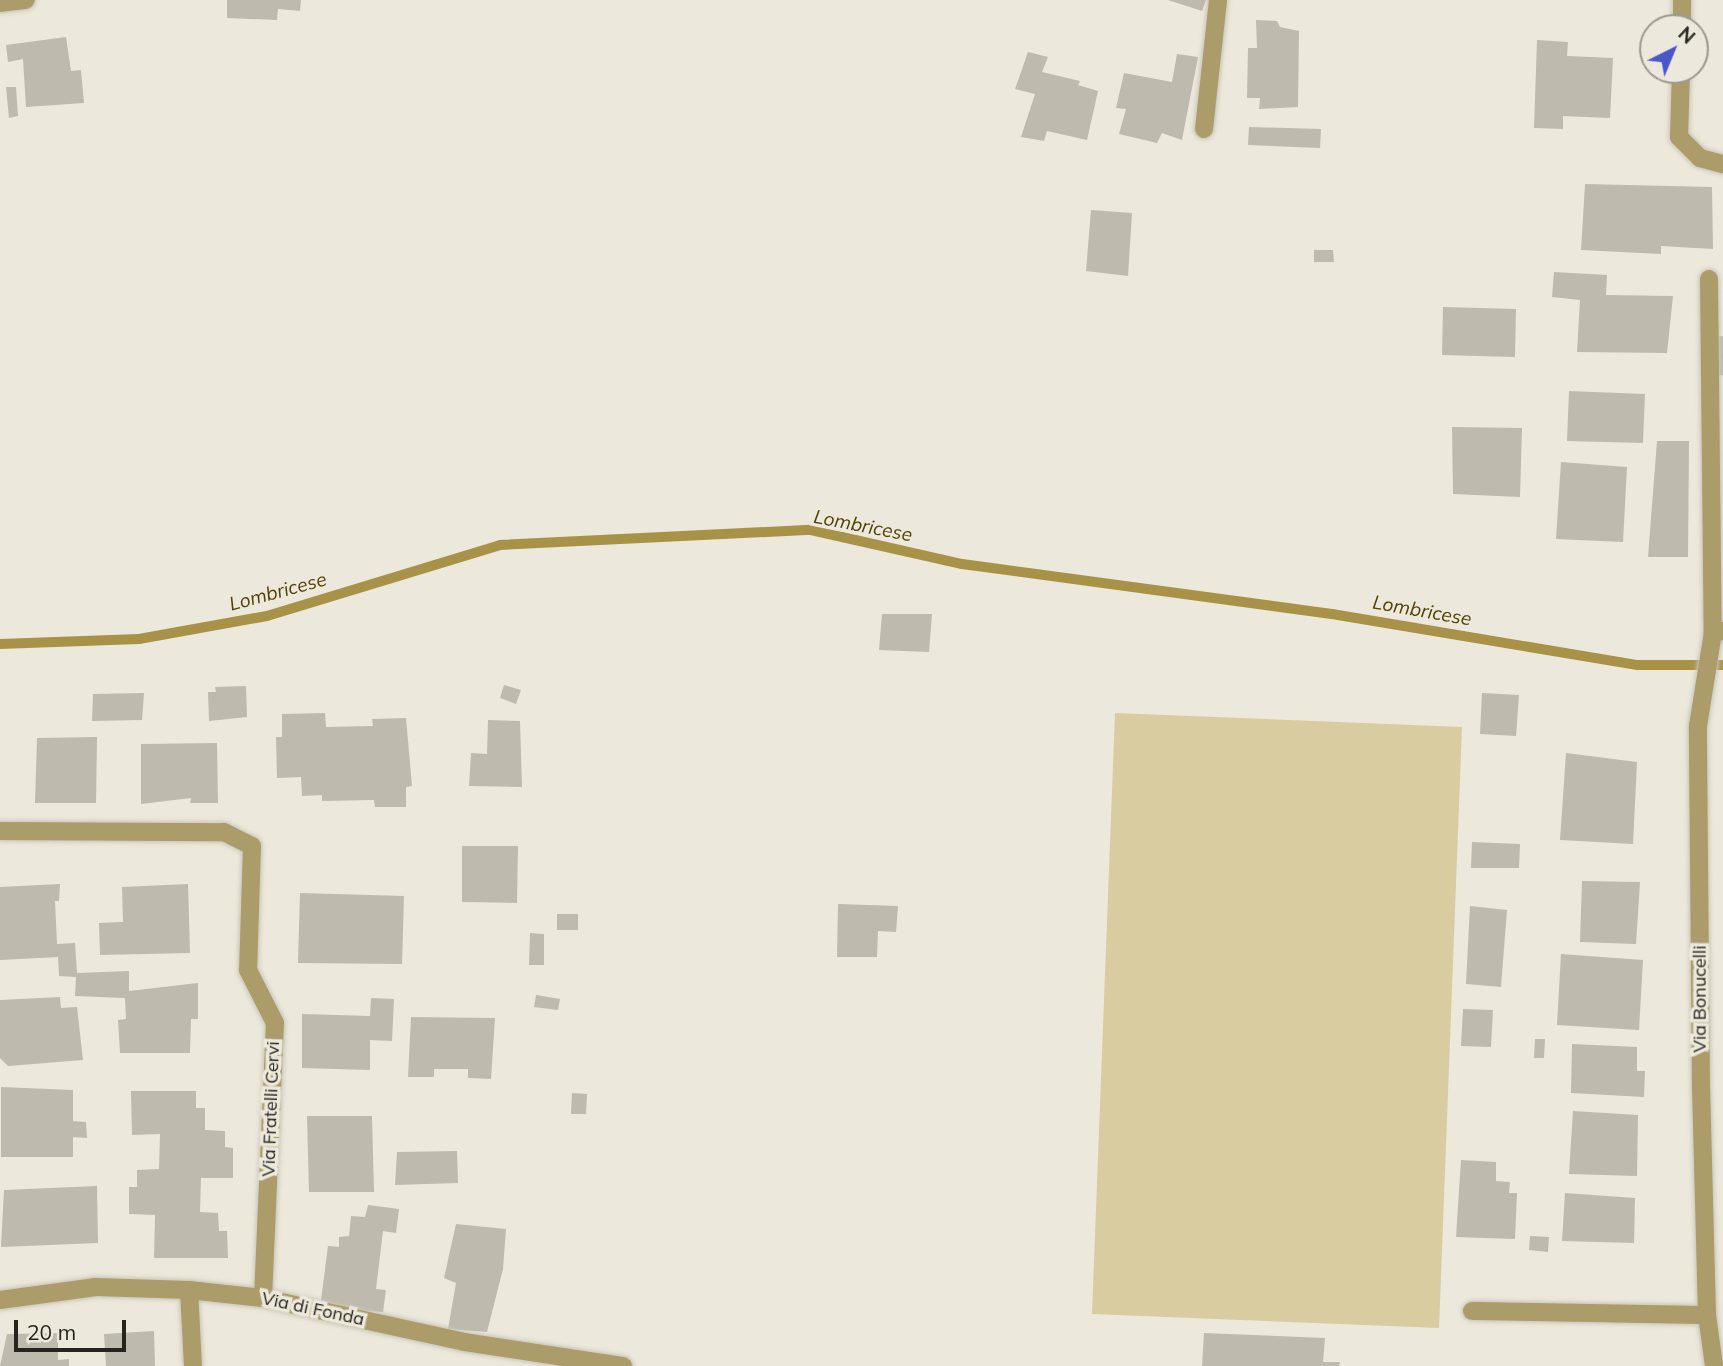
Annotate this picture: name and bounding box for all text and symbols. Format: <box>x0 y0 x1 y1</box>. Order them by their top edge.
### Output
north arrow <box>1639 14 1709 84</box>
text: N <box>1674 21 1700 49</box>
water label: Lombricese <box>812 505 914 547</box>
water label: Lombricese <box>227 568 329 616</box>
water label: Lombricese <box>1371 591 1473 631</box>
street label: Via Bonucelli <box>1689 945 1711 1053</box>
street label: Via Fratelli Cervi <box>258 1041 284 1177</box>
street label: Via di Fonda <box>260 1288 366 1330</box>
scale bar <box>18 1306 130 1350</box>
text: 20 m <box>27 1319 76 1345</box>

